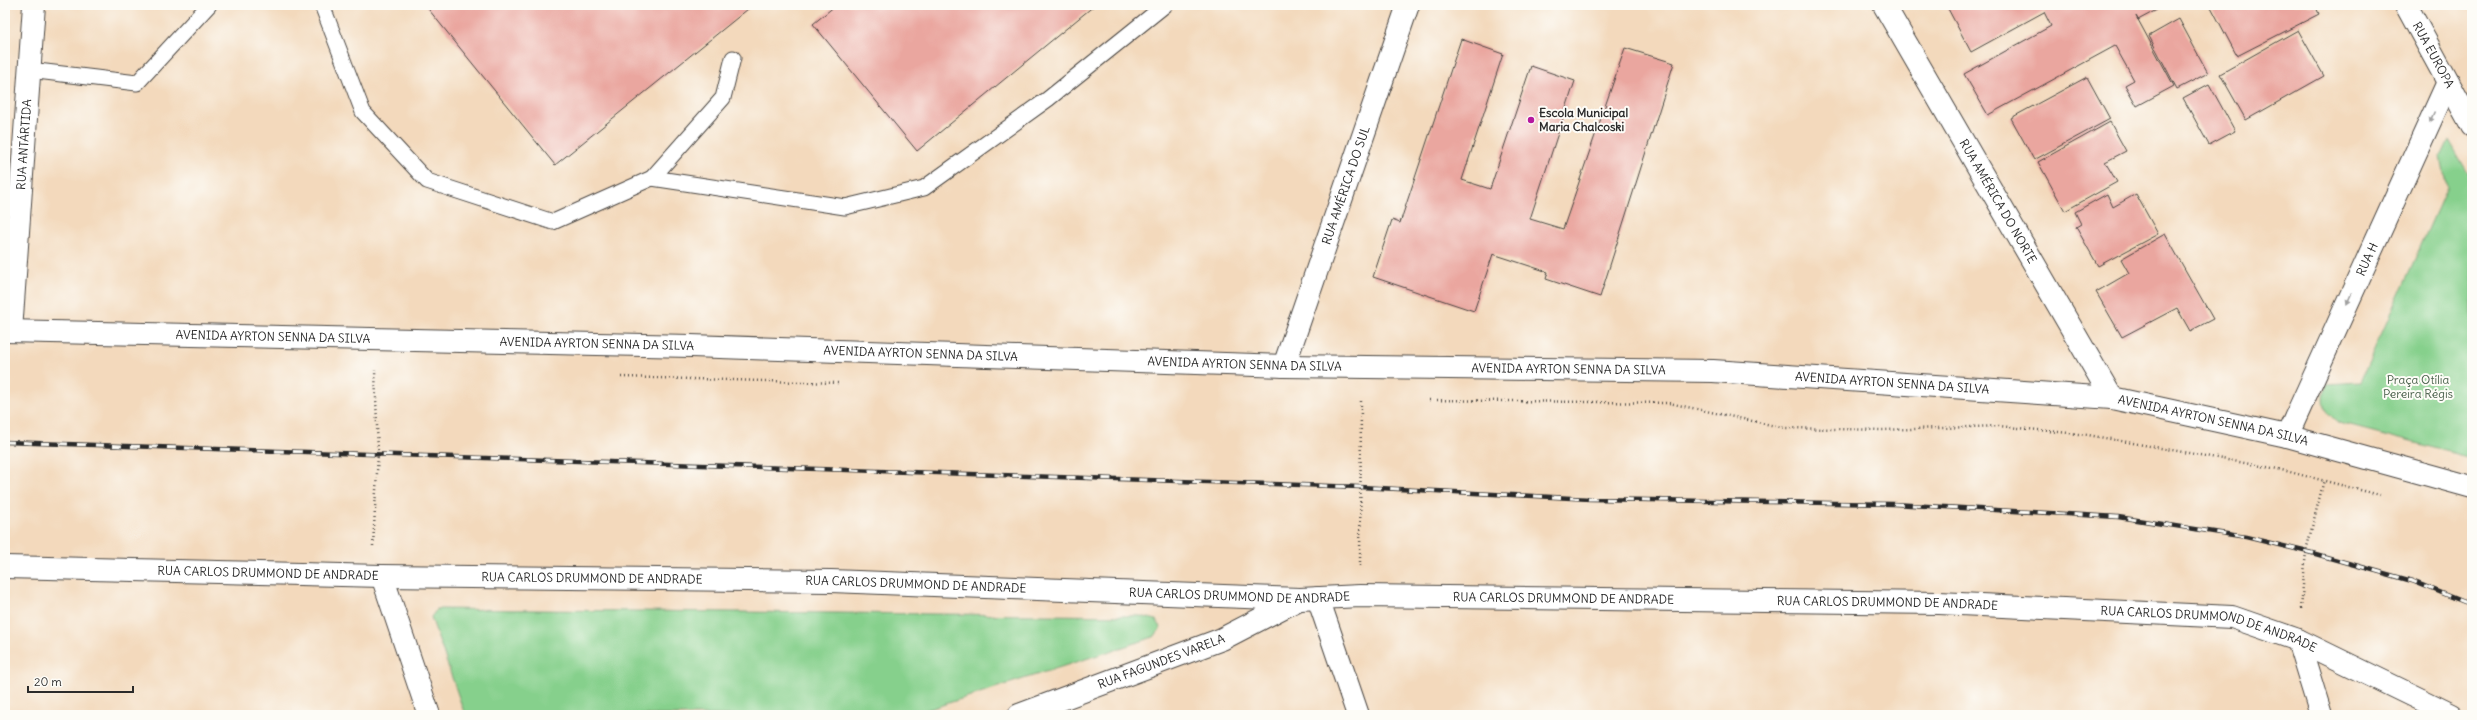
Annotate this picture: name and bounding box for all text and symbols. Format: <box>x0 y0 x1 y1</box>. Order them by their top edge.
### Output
street label: RUA EUROPA <box>2410 19 2458 91</box>
street label: RUA ANTÁRTIDA <box>13 98 34 190</box>
place label: Escola Municipal Maria Chalcoski <box>1539 105 1628 134</box>
one-way arrow <box>2429 112 2435 123</box>
marker: Escola Municipal Maria Chalcoski <box>1526 115 1536 125</box>
street label: RUA AMÉRICA DO SUL <box>1318 124 1373 246</box>
street label: RUA AMÉRICA DO NORTE <box>1956 136 2040 266</box>
street label: RUA H <box>2353 240 2381 278</box>
one-way arrow <box>2346 294 2352 305</box>
street label: AVENIDA AYRTON SENNA DA SILVA <box>176 327 371 346</box>
street label: AVENIDA AYRTON SENNA DA SILVA <box>499 334 695 353</box>
street label: AVENIDA AYRTON SENNA DA SILVA <box>823 342 1018 364</box>
street label: AVENIDA AYRTON SENNA DA SILVA <box>1147 353 1342 374</box>
street label: AVENIDA AYRTON SENNA DA SILVA <box>1471 360 1666 377</box>
street label: AVENIDA AYRTON SENNA DA SILVA <box>1795 369 1990 397</box>
park label: Praça Otília Pereira Régis <box>2383 372 2453 401</box>
street label: AVENIDA AYRTON SENNA DA SILVA <box>2117 392 2310 449</box>
street label: RUA CARLOS DRUMMOND DE ANDRADE <box>157 563 379 583</box>
street label: RUA CARLOS DRUMMOND DE ANDRADE <box>481 569 703 587</box>
street label: RUA CARLOS DRUMMOND DE ANDRADE <box>805 573 1027 595</box>
street label: RUA CARLOS DRUMMOND DE ANDRADE <box>1129 584 1350 606</box>
street label: RUA CARLOS DRUMMOND DE ANDRADE <box>1453 589 1674 607</box>
street label: RUA CARLOS DRUMMOND DE ANDRADE <box>1777 593 1998 613</box>
street label: RUA CARLOS DRUMMOND DE ANDRADE <box>2100 603 2319 655</box>
street label: RUA FAGUNDES VARELA <box>1096 631 1227 692</box>
scale bar <box>28 668 133 694</box>
text: 20 m <box>34 674 62 689</box>

